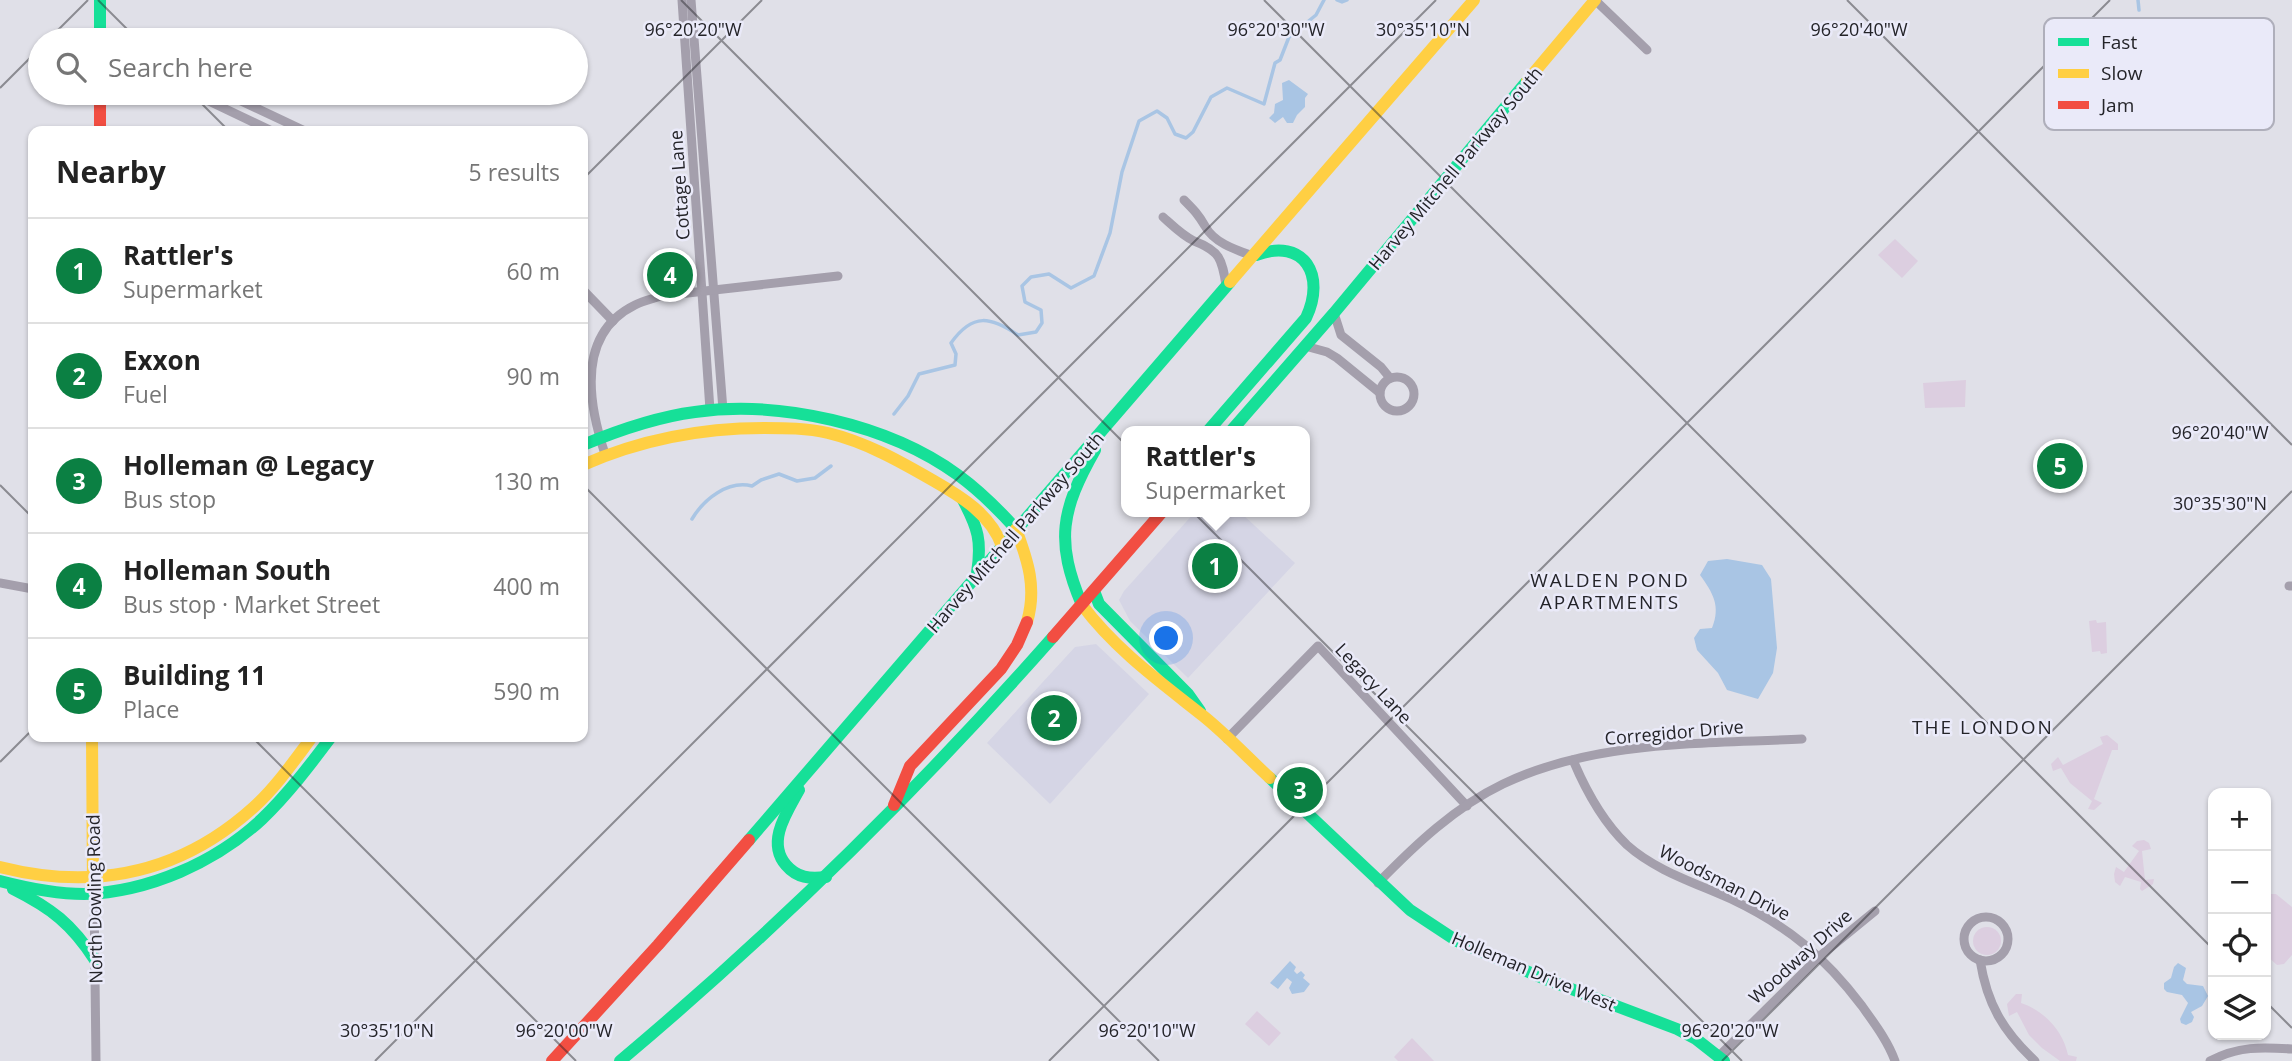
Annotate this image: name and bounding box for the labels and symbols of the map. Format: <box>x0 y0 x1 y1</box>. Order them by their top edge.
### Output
text: 96°20'20"W <box>644 17 742 41</box>
text: 96°20'30"W <box>1227 17 1325 41</box>
text: 30°35'10"N <box>1376 17 1470 41</box>
text: 96°20'40"W <box>1810 17 1908 41</box>
legend <box>2044 18 2274 130</box>
text: Fast <box>2101 29 2137 55</box>
text: Slow <box>2101 60 2143 86</box>
street label: Harvey Mitchell Parkway South <box>1363 61 1547 275</box>
text: Jam <box>2099 92 2134 118</box>
street label: Cottage Lane <box>663 129 695 241</box>
pin: 4 <box>647 249 693 301</box>
text: 96°20'40"W <box>2171 420 2269 444</box>
street label: Harvey Mitchell Parkway South <box>921 427 1109 637</box>
pin: 5 <box>2037 440 2083 492</box>
text: 30°35'30"N <box>2173 491 2267 515</box>
pin: 1 <box>1192 540 1238 592</box>
district label: WALDEN POND APARTMENTS <box>1530 567 1690 615</box>
your location <box>1149 621 1183 655</box>
street label: Legacy Lane <box>1330 637 1418 729</box>
pin: 2 <box>1031 692 1077 744</box>
street label: Corregidor Drive <box>1604 714 1744 750</box>
district label: THE LONDON <box>1912 714 2054 740</box>
pin: 3 <box>1277 764 1323 816</box>
street label: North Dowling Road <box>81 814 107 984</box>
street label: Woodsman Drive <box>1655 839 1795 925</box>
street label: Woodway Drive <box>1743 903 1857 1009</box>
street label: Holleman Drive West <box>1448 926 1620 1016</box>
text: 30°35'10"N <box>340 1018 434 1042</box>
text: 96°20'00"W <box>515 1018 613 1042</box>
text: 96°20'10"W <box>1098 1018 1196 1042</box>
text: 96°20'20"W <box>1681 1018 1779 1042</box>

